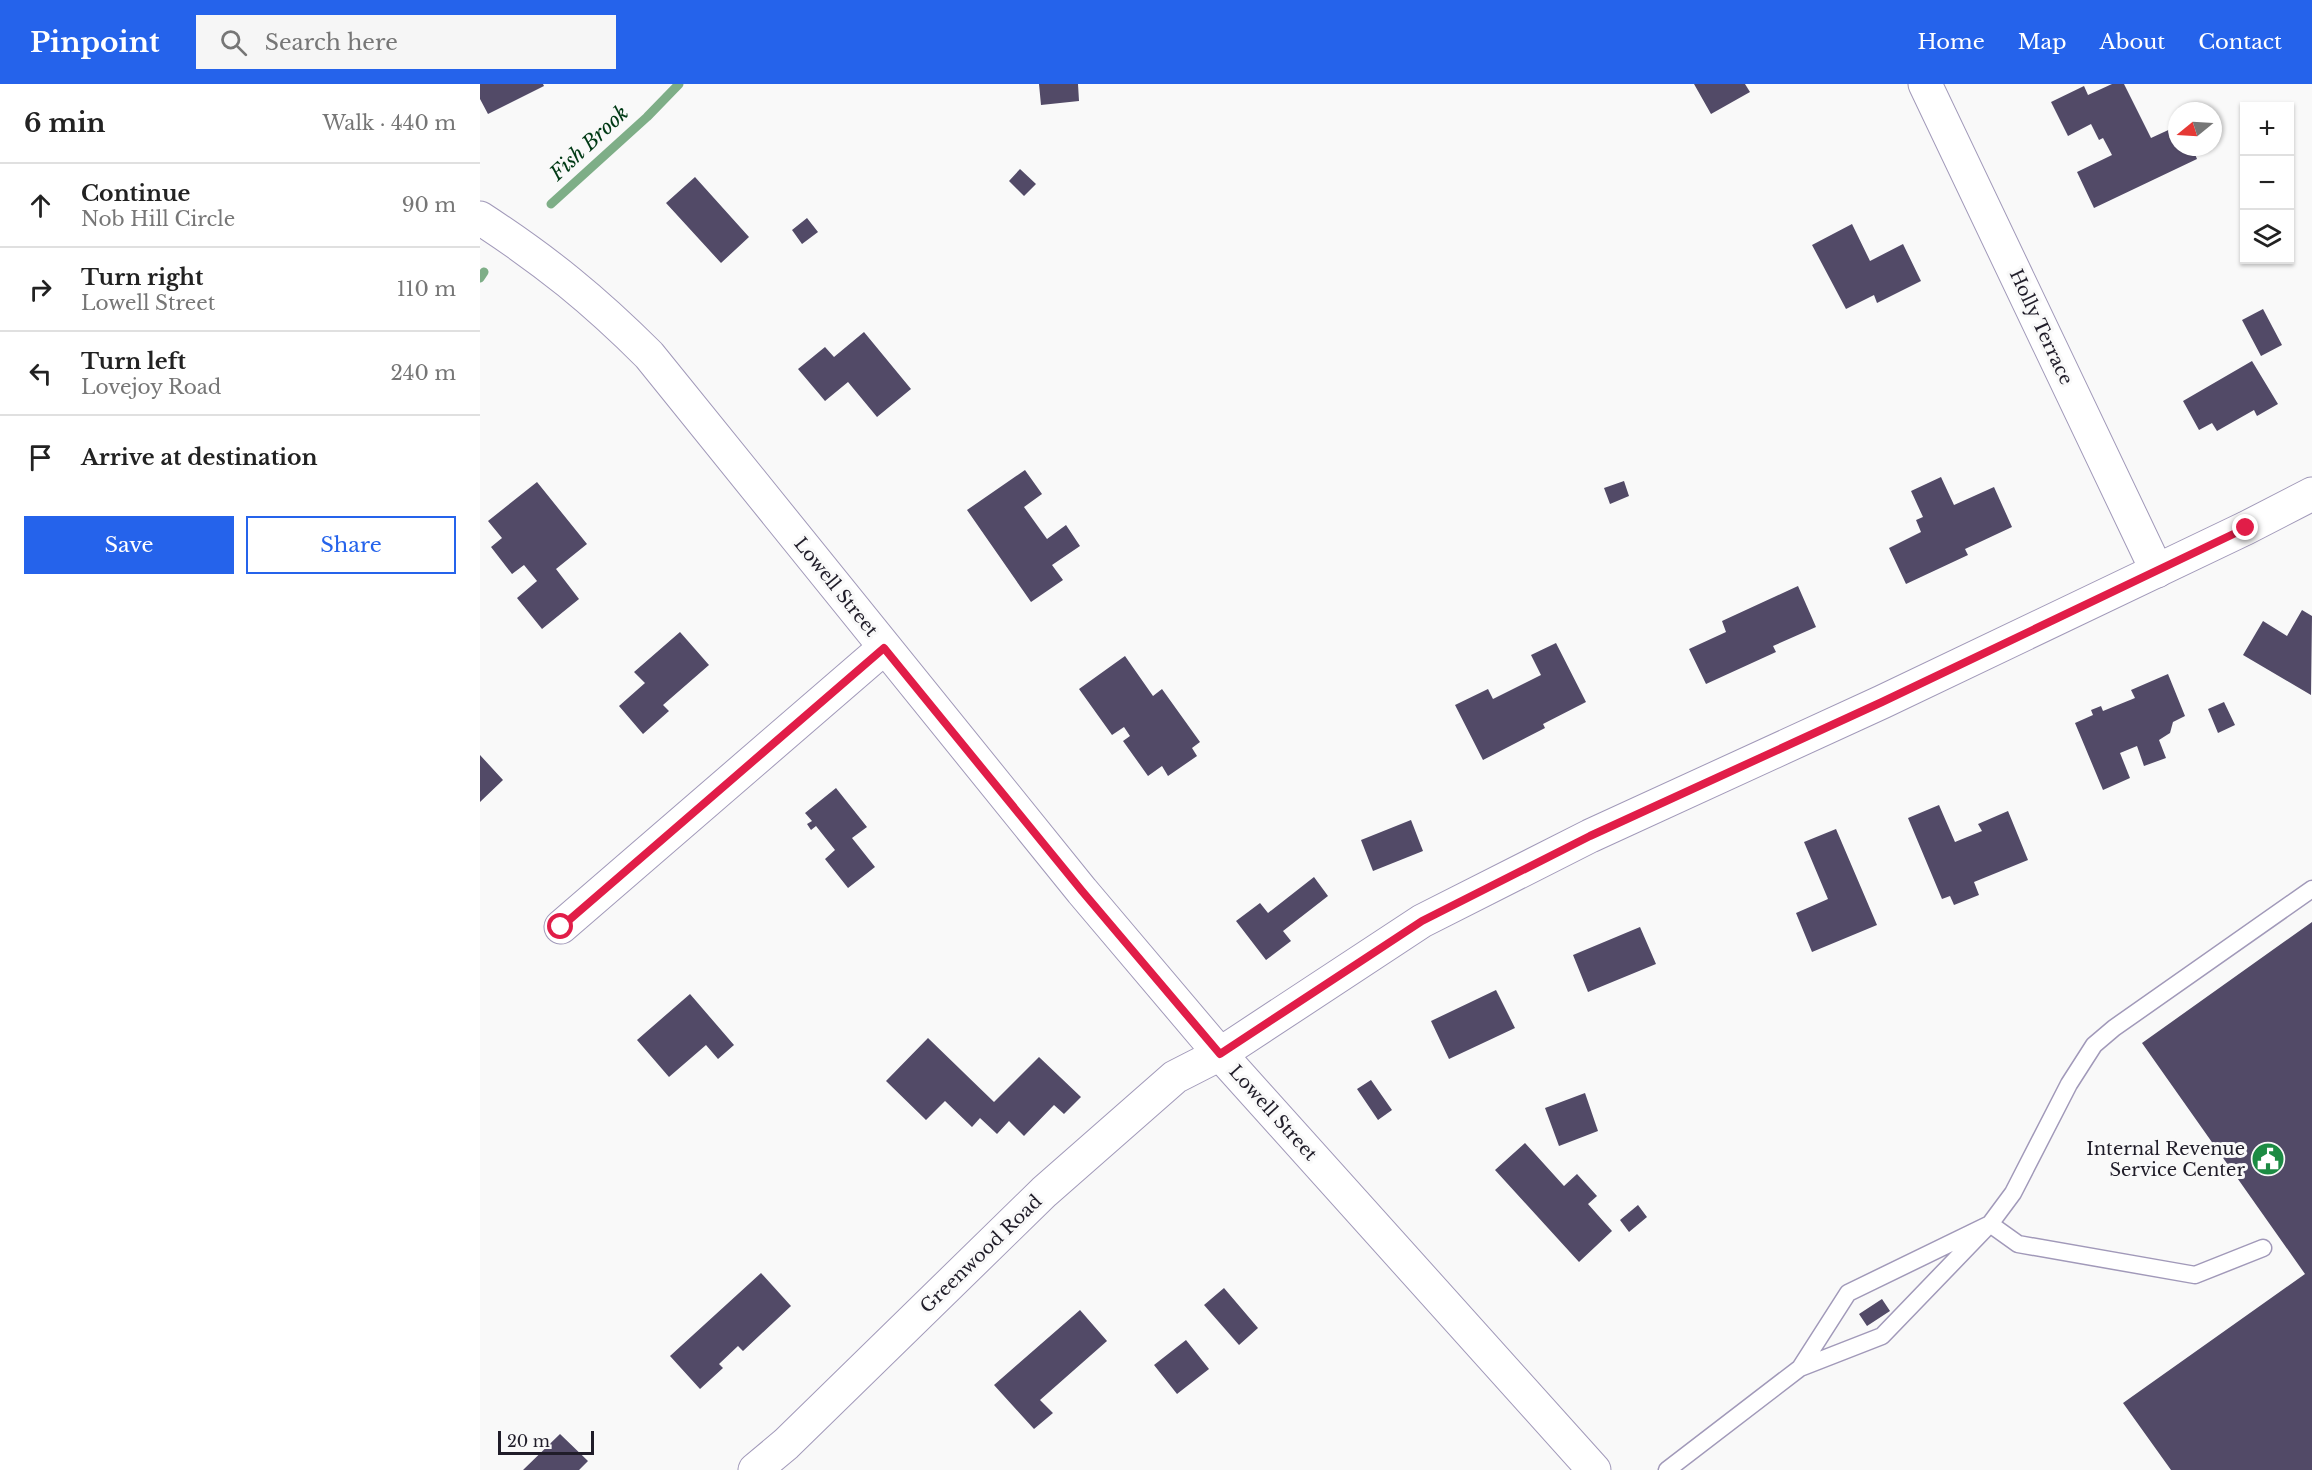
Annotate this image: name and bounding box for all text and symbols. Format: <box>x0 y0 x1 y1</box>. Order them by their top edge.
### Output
search box <box>196 15 616 69</box>
text: Pinpoint <box>30 25 160 60</box>
icon: search <box>217 26 250 59</box>
text: Search here <box>265 29 398 56</box>
text: Home <box>1918 29 1985 55</box>
text: Map <box>2018 29 2066 55</box>
text: About <box>2099 29 2165 55</box>
text: Contact <box>2198 29 2282 55</box>
water label: Fish Brook <box>544 101 633 186</box>
north arrow <box>2168 102 2222 156</box>
map controls <box>2240 102 2294 264</box>
button: + <box>2240 102 2294 156</box>
text: 6 min <box>24 107 105 139</box>
text: Walk · 440 m <box>323 111 456 135</box>
button: − <box>2240 156 2294 210</box>
text: Continue <box>81 180 190 207</box>
icon: ahead <box>24 189 57 222</box>
text: 90 m <box>402 193 456 217</box>
text: Nob Hill Circle <box>81 207 235 231</box>
button: layers <box>2240 210 2294 264</box>
text: Turn right <box>81 264 203 291</box>
street label: Holly Terrace <box>2005 266 2077 388</box>
icon: right <box>24 273 57 306</box>
text: 110 m <box>397 277 456 301</box>
text: Lowell Street <box>81 291 215 315</box>
text: Turn left <box>81 348 186 375</box>
icon: left <box>24 357 57 390</box>
text: 240 m <box>391 361 456 385</box>
text: Lovejoy Road <box>81 375 221 399</box>
icon: arrive <box>24 441 57 474</box>
text: Arrive at destination <box>81 444 318 471</box>
route end <box>2232 514 2258 540</box>
button: Save <box>24 516 234 574</box>
button: Share <box>246 516 456 574</box>
street label: Lowell Street <box>789 533 883 641</box>
route start <box>547 913 573 939</box>
street label: Lowell Street <box>1224 1061 1322 1165</box>
place label: Internal Revenue Service Center <box>2086 1138 2245 1181</box>
public building icon: Internal Revenue Service Center <box>2250 1141 2286 1177</box>
street label: Greenwood Road <box>916 1190 1046 1318</box>
scale bar <box>498 1428 594 1456</box>
text: 20 m <box>507 1431 550 1451</box>

